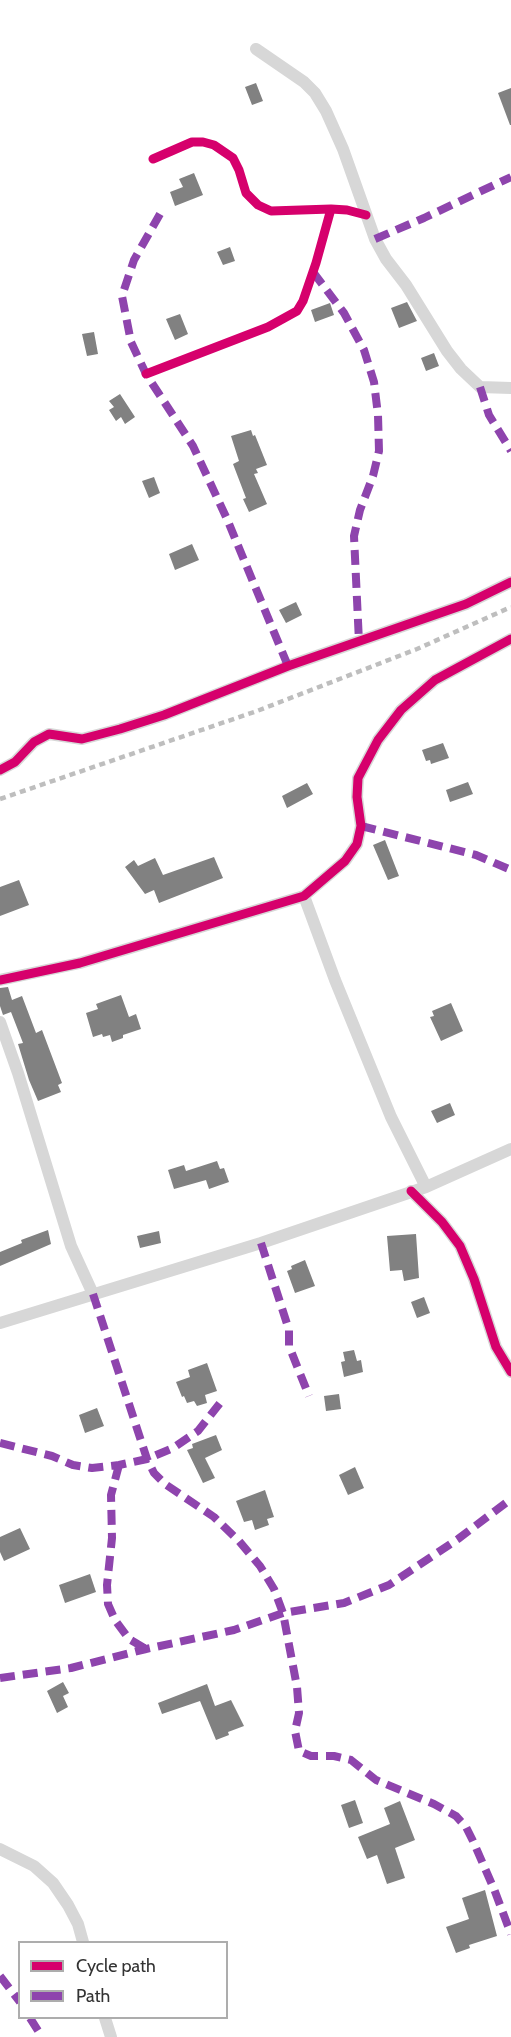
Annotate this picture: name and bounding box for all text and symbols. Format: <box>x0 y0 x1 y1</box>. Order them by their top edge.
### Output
legend <box>18 1941 228 2019</box>
text: Cycle path <box>76 1955 156 1977</box>
text: Path <box>76 1985 110 2007</box>

